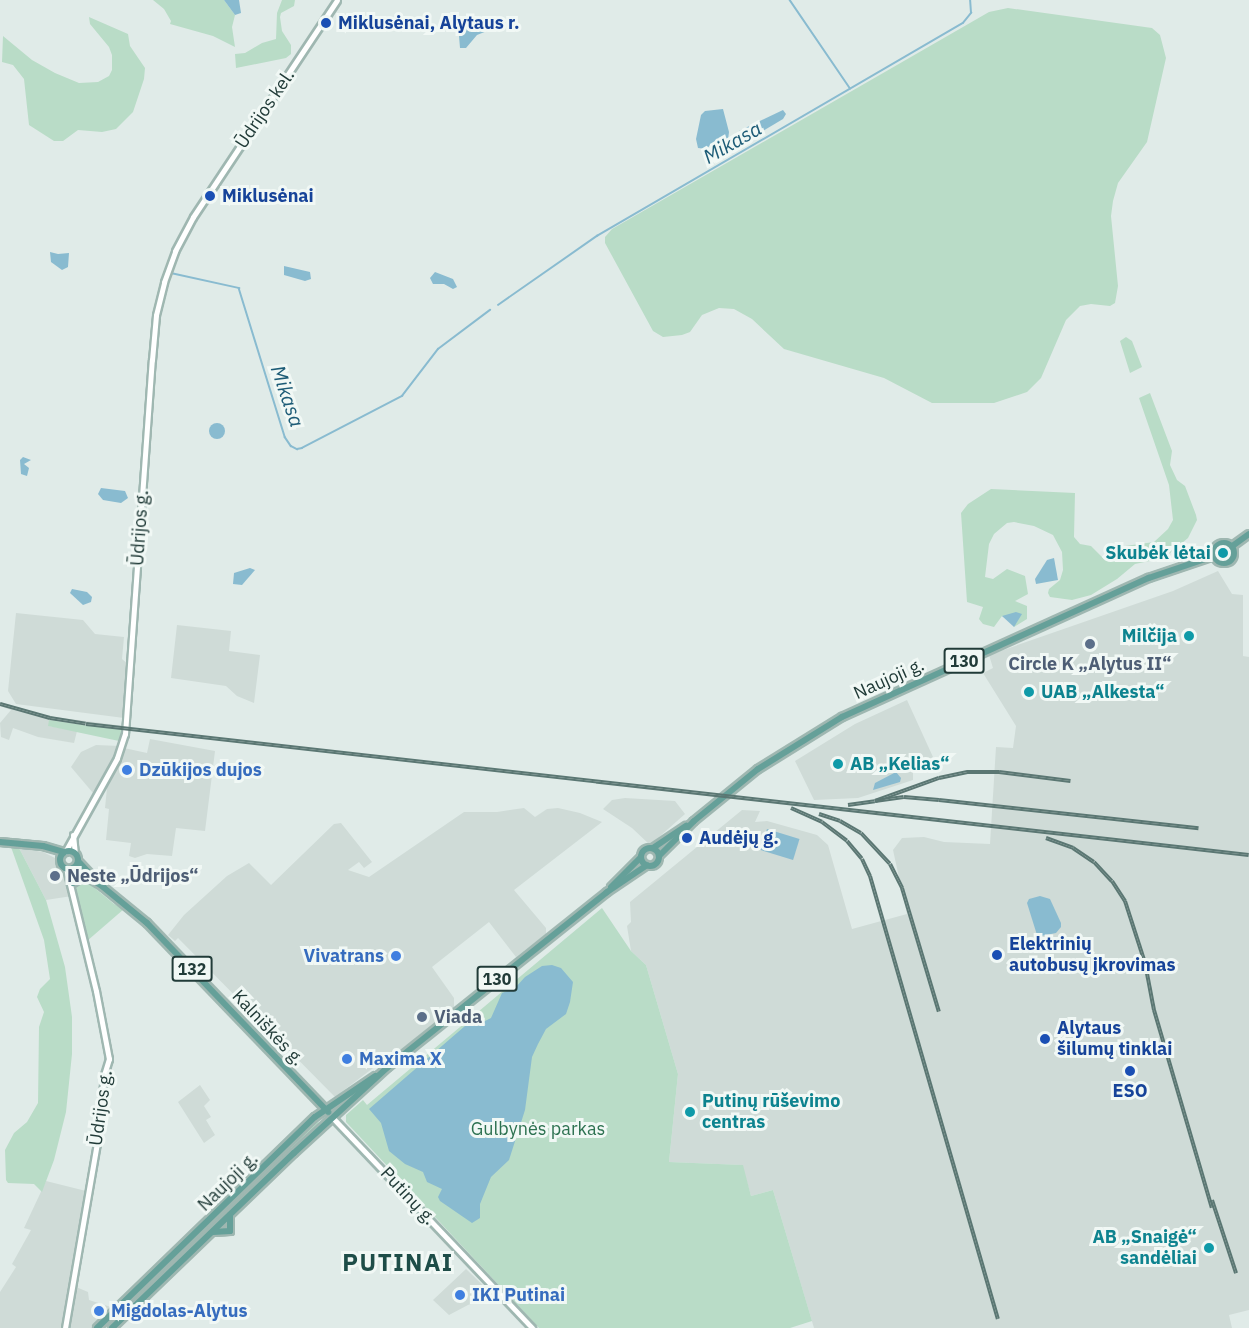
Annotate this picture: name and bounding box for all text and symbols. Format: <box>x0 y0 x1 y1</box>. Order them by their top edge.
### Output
place label: Miklusėnai, Alytaus r. <box>338 12 519 34</box>
marker: Miklusėnai, Alytaus r. <box>319 16 333 30</box>
street label: Ūdrijos kel. <box>231 65 299 153</box>
water label: Mikasa <box>698 116 766 168</box>
place label: Miklusėnai <box>222 185 314 207</box>
marker: Miklusėnai <box>203 189 217 203</box>
water label: Mikasa <box>266 362 310 430</box>
street label: Ūdrijos g. <box>127 489 153 567</box>
place label: Skubėk lėtai <box>1105 542 1211 564</box>
marker: Skubėk lėtai <box>1216 546 1230 560</box>
place label: Milčija <box>1122 625 1177 647</box>
marker: Milčija <box>1182 629 1196 643</box>
marker: Circle K „Alytus II“ <box>1083 637 1097 651</box>
road number: 130 <box>943 648 985 674</box>
place label: Circle K „Alytus II“ <box>1008 653 1172 675</box>
street label: Naujoji g. <box>850 654 928 704</box>
place label: UAB „Alkesta“ <box>1041 681 1165 703</box>
marker: UAB „Alkesta“ <box>1022 685 1036 699</box>
place label: AB „Kelias“ <box>850 753 950 775</box>
marker: AB „Kelias“ <box>831 757 845 771</box>
place label: Dzūkijos dujos <box>139 759 262 781</box>
marker: Dzūkijos dujos <box>120 763 134 777</box>
place label: Audėjų g. <box>699 827 779 849</box>
marker: Audėjų g. <box>680 831 694 845</box>
place label: Neste „Ūdrijos“ <box>67 865 199 887</box>
marker: Neste „Ūdrijos“ <box>48 869 62 883</box>
place label: Elektrinių autobusų įkrovimas <box>1009 934 1176 976</box>
place label: Vivatrans <box>304 945 384 967</box>
marker: Elektrinių autobusų įkrovimas <box>990 948 1004 962</box>
marker: Vivatrans <box>389 949 403 963</box>
road number: 132 <box>171 956 213 982</box>
road number: 130 <box>476 966 518 992</box>
street label: Kalniškės g. <box>227 986 309 1070</box>
place label: Viada <box>434 1006 482 1028</box>
marker: Viada <box>415 1010 429 1024</box>
place label: Alytaus šilumų tinklai <box>1057 1018 1172 1060</box>
marker: Alytaus šilumų tinklai <box>1038 1032 1052 1046</box>
place label: Maxima X <box>359 1048 442 1070</box>
marker: Maxima X <box>340 1052 354 1066</box>
marker: ESO <box>1123 1064 1137 1078</box>
street label: Ūdrijos g. <box>85 1069 117 1147</box>
place label: ESO <box>1112 1080 1148 1102</box>
place label: Putinų rūševimo centras <box>702 1091 840 1134</box>
marker: Putinų rūševimo centras <box>683 1105 697 1119</box>
park label: Gulbynės parkas <box>471 1118 605 1140</box>
street label: Naujoji g. <box>194 1148 262 1216</box>
street label: Putinų g. <box>376 1163 440 1229</box>
place label: AB „Snaigė“ sandėliai <box>1092 1227 1197 1270</box>
marker: AB „Snaigė“ sandėliai <box>1202 1241 1216 1255</box>
district label: PUTINAI <box>342 1249 454 1277</box>
place label: IKI Putinai <box>472 1284 565 1306</box>
marker: IKI Putinai <box>453 1288 467 1302</box>
place label: Migdolas-Alytus <box>111 1300 248 1322</box>
marker: Migdolas-Alytus <box>92 1304 106 1318</box>

